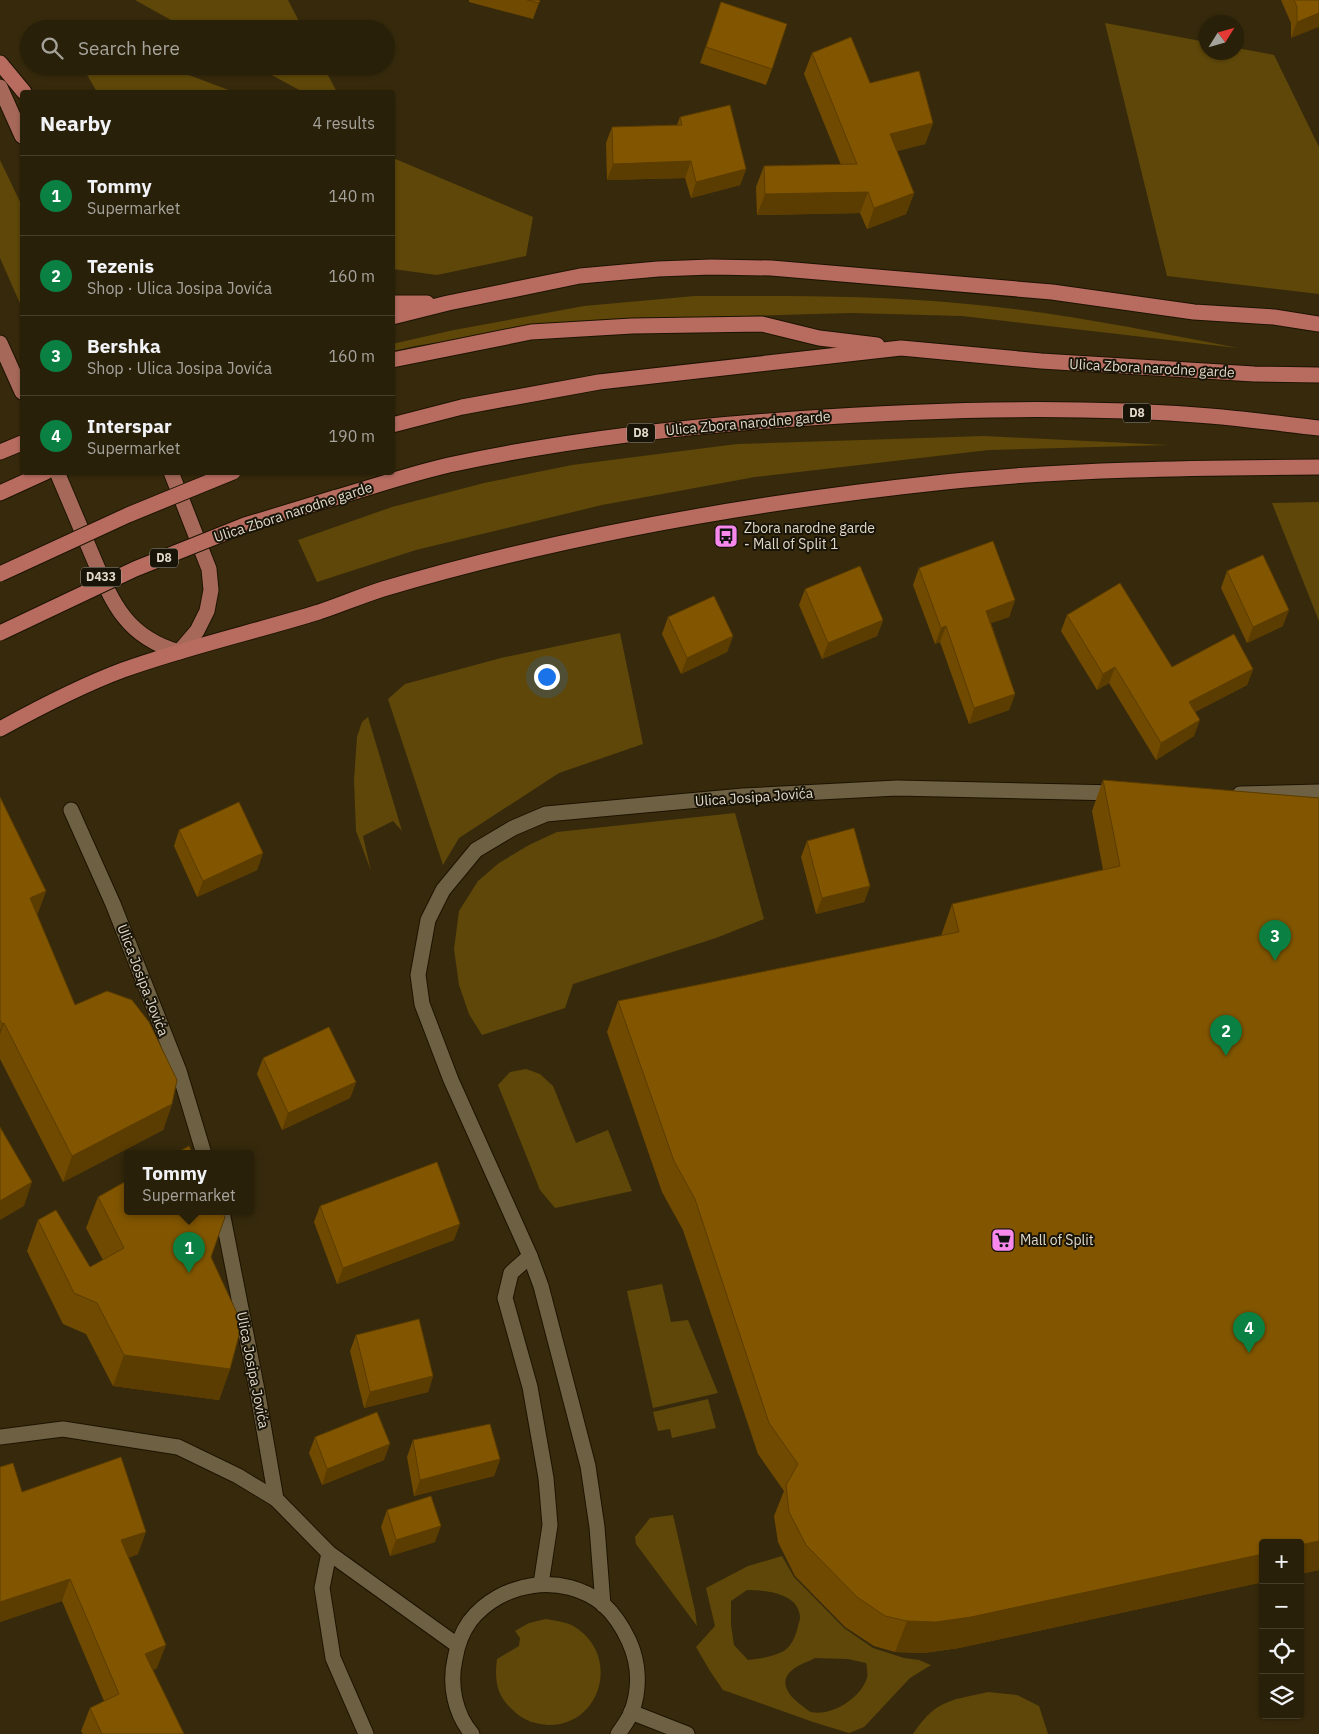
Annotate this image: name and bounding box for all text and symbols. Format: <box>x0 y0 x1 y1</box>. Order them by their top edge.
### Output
north arrow <box>1199 15 1244 60</box>
search box <box>20 20 395 75</box>
icon: search <box>38 34 66 62</box>
text: Search here <box>78 36 180 60</box>
text: Nearby <box>40 109 111 137</box>
text: 4 results <box>312 113 375 133</box>
text: Tommy <box>87 174 152 198</box>
text: 1 <box>51 186 61 206</box>
text: 140 m <box>328 186 375 206</box>
text: Supermarket <box>87 198 180 218</box>
text: Tezenis <box>87 254 154 278</box>
text: 2 <box>51 266 61 286</box>
text: 160 m <box>328 266 375 286</box>
text: Shop · Ulica Josipa Jovića <box>87 278 272 298</box>
text: Bershka <box>87 334 161 358</box>
text: 3 <box>51 346 61 366</box>
text: 160 m <box>328 346 375 366</box>
street label: Ulica Zbora narodne garde <box>1069 355 1235 381</box>
text: Shop · Ulica Josipa Jovića <box>87 358 272 378</box>
road number: D8 <box>1123 403 1151 422</box>
street label: Ulica Zbora narodne garde <box>665 407 832 439</box>
text: Interspar <box>87 414 172 438</box>
road number: D8 <box>627 423 655 442</box>
text: 4 <box>51 426 61 446</box>
text: 190 m <box>328 426 375 446</box>
text: Supermarket <box>87 438 180 458</box>
street label: Ulica Zbora narodne garde <box>211 478 375 546</box>
place label: Zbora narodne garde - Mall of Split 1 <box>744 519 875 553</box>
bus stop icon: Zbora narodne garde - Mall of Split 1 <box>713 523 739 549</box>
road number: D8 <box>150 548 178 568</box>
road number: D433 <box>81 568 121 586</box>
your location <box>534 664 560 690</box>
street label: Ulica Josipa Jovića <box>694 784 814 810</box>
pin: 3 <box>1259 920 1291 961</box>
street label: Ulica Josipa Jovića <box>113 921 173 1039</box>
pin: 2 <box>1210 1015 1242 1056</box>
popup <box>124 1150 254 1215</box>
text: Tommy <box>142 1161 207 1185</box>
text: Supermarket <box>142 1185 236 1205</box>
supermarket icon: Mall of Split <box>990 1227 1016 1253</box>
place label: Mall of Split <box>1020 1231 1094 1249</box>
pin: 1 <box>173 1232 205 1273</box>
street label: Ulica Josipa Jovića <box>233 1310 273 1430</box>
pin: 4 <box>1233 1312 1265 1353</box>
map controls <box>1259 1539 1304 1719</box>
button: + <box>1259 1539 1304 1584</box>
button: − <box>1259 1584 1304 1629</box>
button: locate <box>1259 1629 1304 1674</box>
button: layers <box>1259 1674 1304 1719</box>

